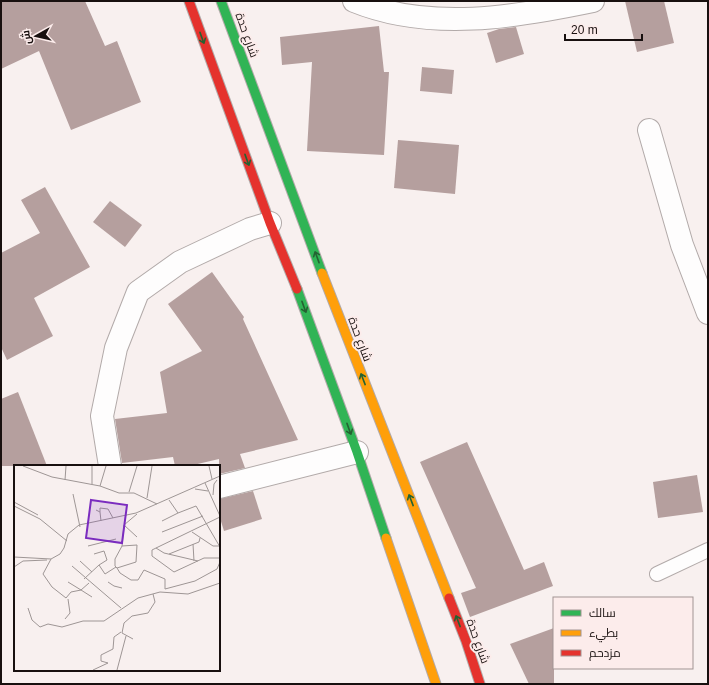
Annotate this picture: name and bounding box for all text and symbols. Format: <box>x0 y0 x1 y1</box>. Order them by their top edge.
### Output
street label: شارع حدة <box>232 11 262 60</box>
north arrow <box>16 16 56 56</box>
scale bar <box>565 16 642 42</box>
text: 20 m <box>571 23 598 37</box>
text: ش <box>19 29 34 45</box>
one-way arrow <box>199 31 206 44</box>
one-way arrow <box>243 153 251 165</box>
one-way arrow <box>312 252 320 264</box>
one-way arrow <box>301 300 309 312</box>
street label: شارع حدة <box>344 315 375 364</box>
one-way arrow <box>359 373 367 385</box>
one-way arrow <box>345 423 353 435</box>
inset map <box>14 465 220 671</box>
one-way arrow <box>406 494 414 506</box>
legend <box>553 597 693 669</box>
text: سالك <box>589 606 616 620</box>
one-way arrow <box>454 615 461 627</box>
street label: شارع حدة <box>463 617 493 666</box>
text: بطيء <box>589 626 618 643</box>
text: مزدحم <box>589 646 621 661</box>

